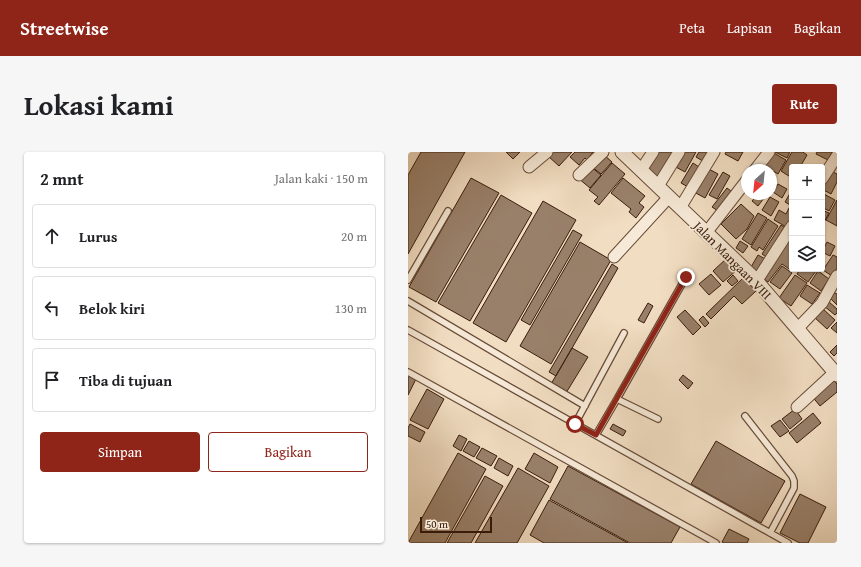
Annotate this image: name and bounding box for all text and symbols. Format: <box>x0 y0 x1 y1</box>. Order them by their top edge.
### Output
text: Streetwise <box>20 14 109 42</box>
text: Peta <box>679 18 705 38</box>
text: Lapisan <box>727 18 772 38</box>
text: Bagikan <box>794 18 841 38</box>
text: Lokasi kami <box>24 84 174 125</box>
button: Rute <box>772 84 837 124</box>
north arrow <box>741 164 777 200</box>
map controls <box>789 164 825 272</box>
button: + <box>789 164 825 200</box>
text: 2 mnt <box>40 166 84 191</box>
text: Jalan kaki · 150 m <box>275 169 368 188</box>
button: − <box>789 200 825 236</box>
street label: Jalan Mangaan VIII <box>688 216 776 304</box>
icon: ahead <box>41 225 63 247</box>
text: Lurus <box>79 226 117 247</box>
text: 20 m <box>341 227 367 246</box>
button: layers <box>789 236 825 272</box>
route end <box>677 268 695 286</box>
icon: left <box>41 297 63 319</box>
text: Belok kiri <box>79 298 145 319</box>
text: 130 m <box>335 299 367 318</box>
icon: arrive <box>41 369 63 391</box>
text: Tiba di tujuan <box>79 370 172 391</box>
route start <box>566 415 584 433</box>
button: Simpan <box>40 432 200 472</box>
button: Bagikan <box>208 432 368 472</box>
scale bar <box>420 515 492 534</box>
text: 50 m <box>426 516 448 532</box>

